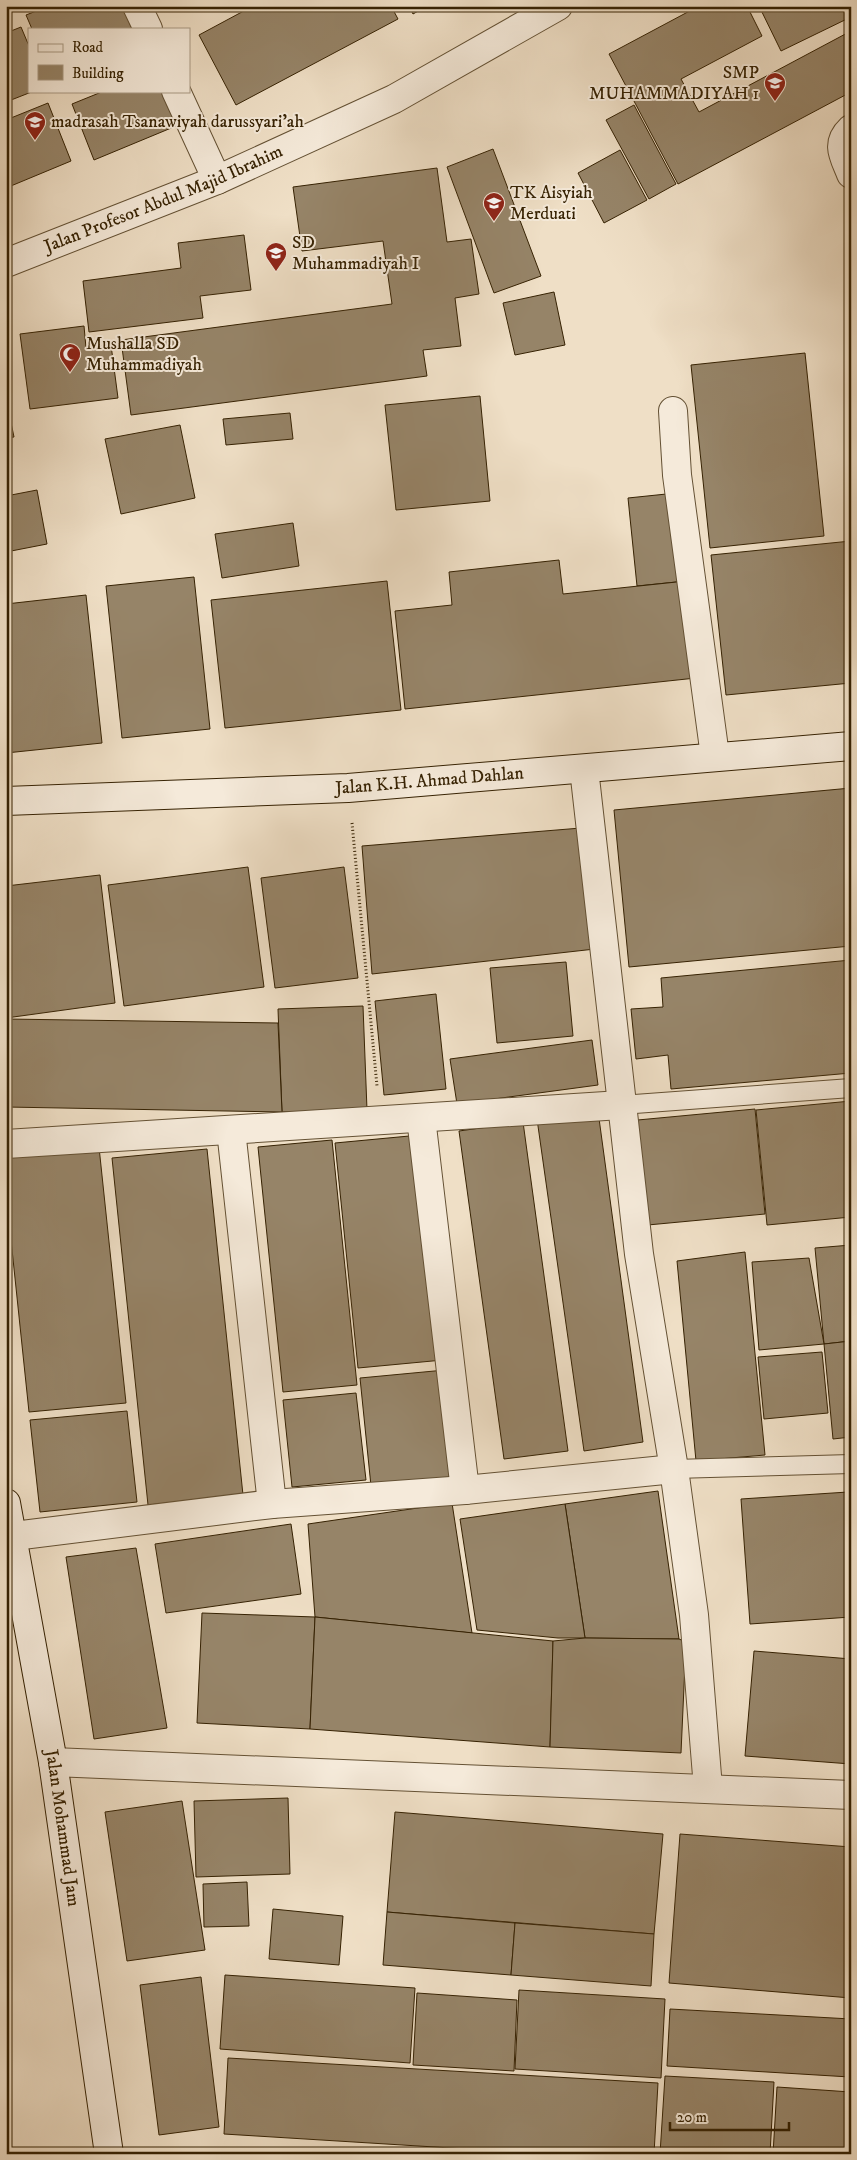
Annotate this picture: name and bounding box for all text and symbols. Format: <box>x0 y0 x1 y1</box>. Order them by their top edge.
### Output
legend <box>28 28 190 92</box>
text: Road <box>72 38 104 57</box>
place label: SMP MUHAMMADIYAH 1 <box>589 62 759 105</box>
text: Building <box>72 64 124 83</box>
school or university icon: SMP MUHAMMADIYAH 1 <box>763 71 787 102</box>
school or university icon: madrasah Tsanawiyah darussyari'ah <box>23 110 47 141</box>
place label: madrasah Tsanawiyah darussyari'ah <box>51 111 304 133</box>
street label: Jalan Profesor Abdul Majid Ibrahim <box>39 140 286 259</box>
place label: TK Aisyiah Merduati <box>510 182 593 225</box>
school or university icon: TK Aisyiah Merduati <box>482 191 506 222</box>
place label: SD Muhammadiyah I <box>292 232 419 275</box>
school or university icon: SD Muhammadiyah I <box>264 241 288 272</box>
place label: Mushalla SD Muhammadiyah <box>86 333 202 376</box>
mosque icon: Mushalla SD Muhammadiyah <box>58 342 82 373</box>
street label: Jalan K.H. Ahmad Dahlan <box>333 762 525 800</box>
street label: Jalan Mohammad Jam <box>40 1746 85 1908</box>
scale bar <box>670 2100 788 2132</box>
text: 20 m <box>677 2108 707 2127</box>

